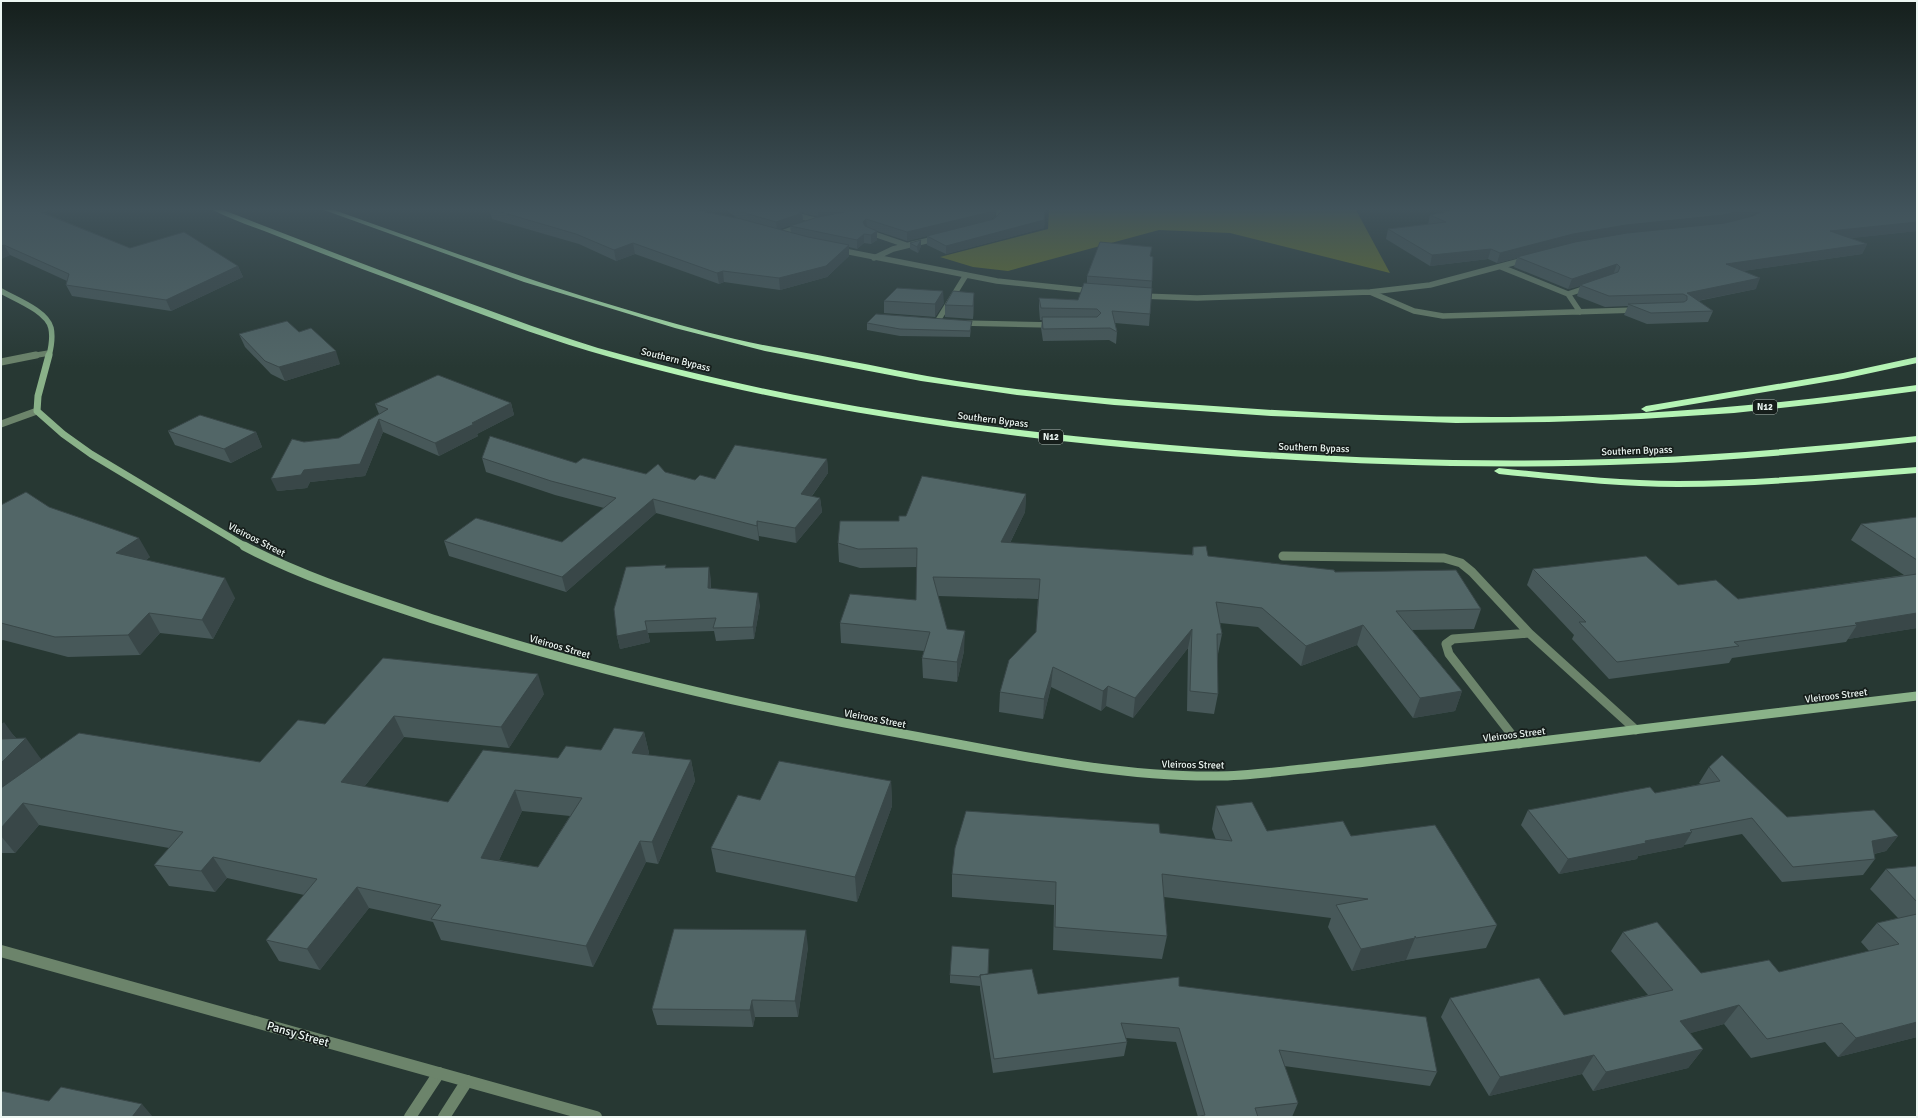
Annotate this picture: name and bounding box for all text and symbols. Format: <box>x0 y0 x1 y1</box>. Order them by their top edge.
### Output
street label: Southern Bypass <box>640 346 712 375</box>
road number: N12 <box>1753 400 1777 414</box>
street label: Southern Bypass <box>957 410 1030 430</box>
road number: N12 <box>1039 430 1063 444</box>
street label: Southern Bypass <box>1278 441 1350 455</box>
street label: Southern Bypass <box>1601 444 1673 458</box>
street label: Vleiroos Street <box>226 520 288 560</box>
street label: Vleiroos Street <box>528 633 592 662</box>
street label: Vleiroos Street <box>1804 686 1869 706</box>
street label: Vleiroos Street <box>843 707 907 731</box>
street label: Vleiroos Street <box>1482 725 1547 745</box>
street label: Vleiroos Street <box>1161 758 1225 772</box>
street label: Pansy Street <box>265 1018 331 1051</box>

